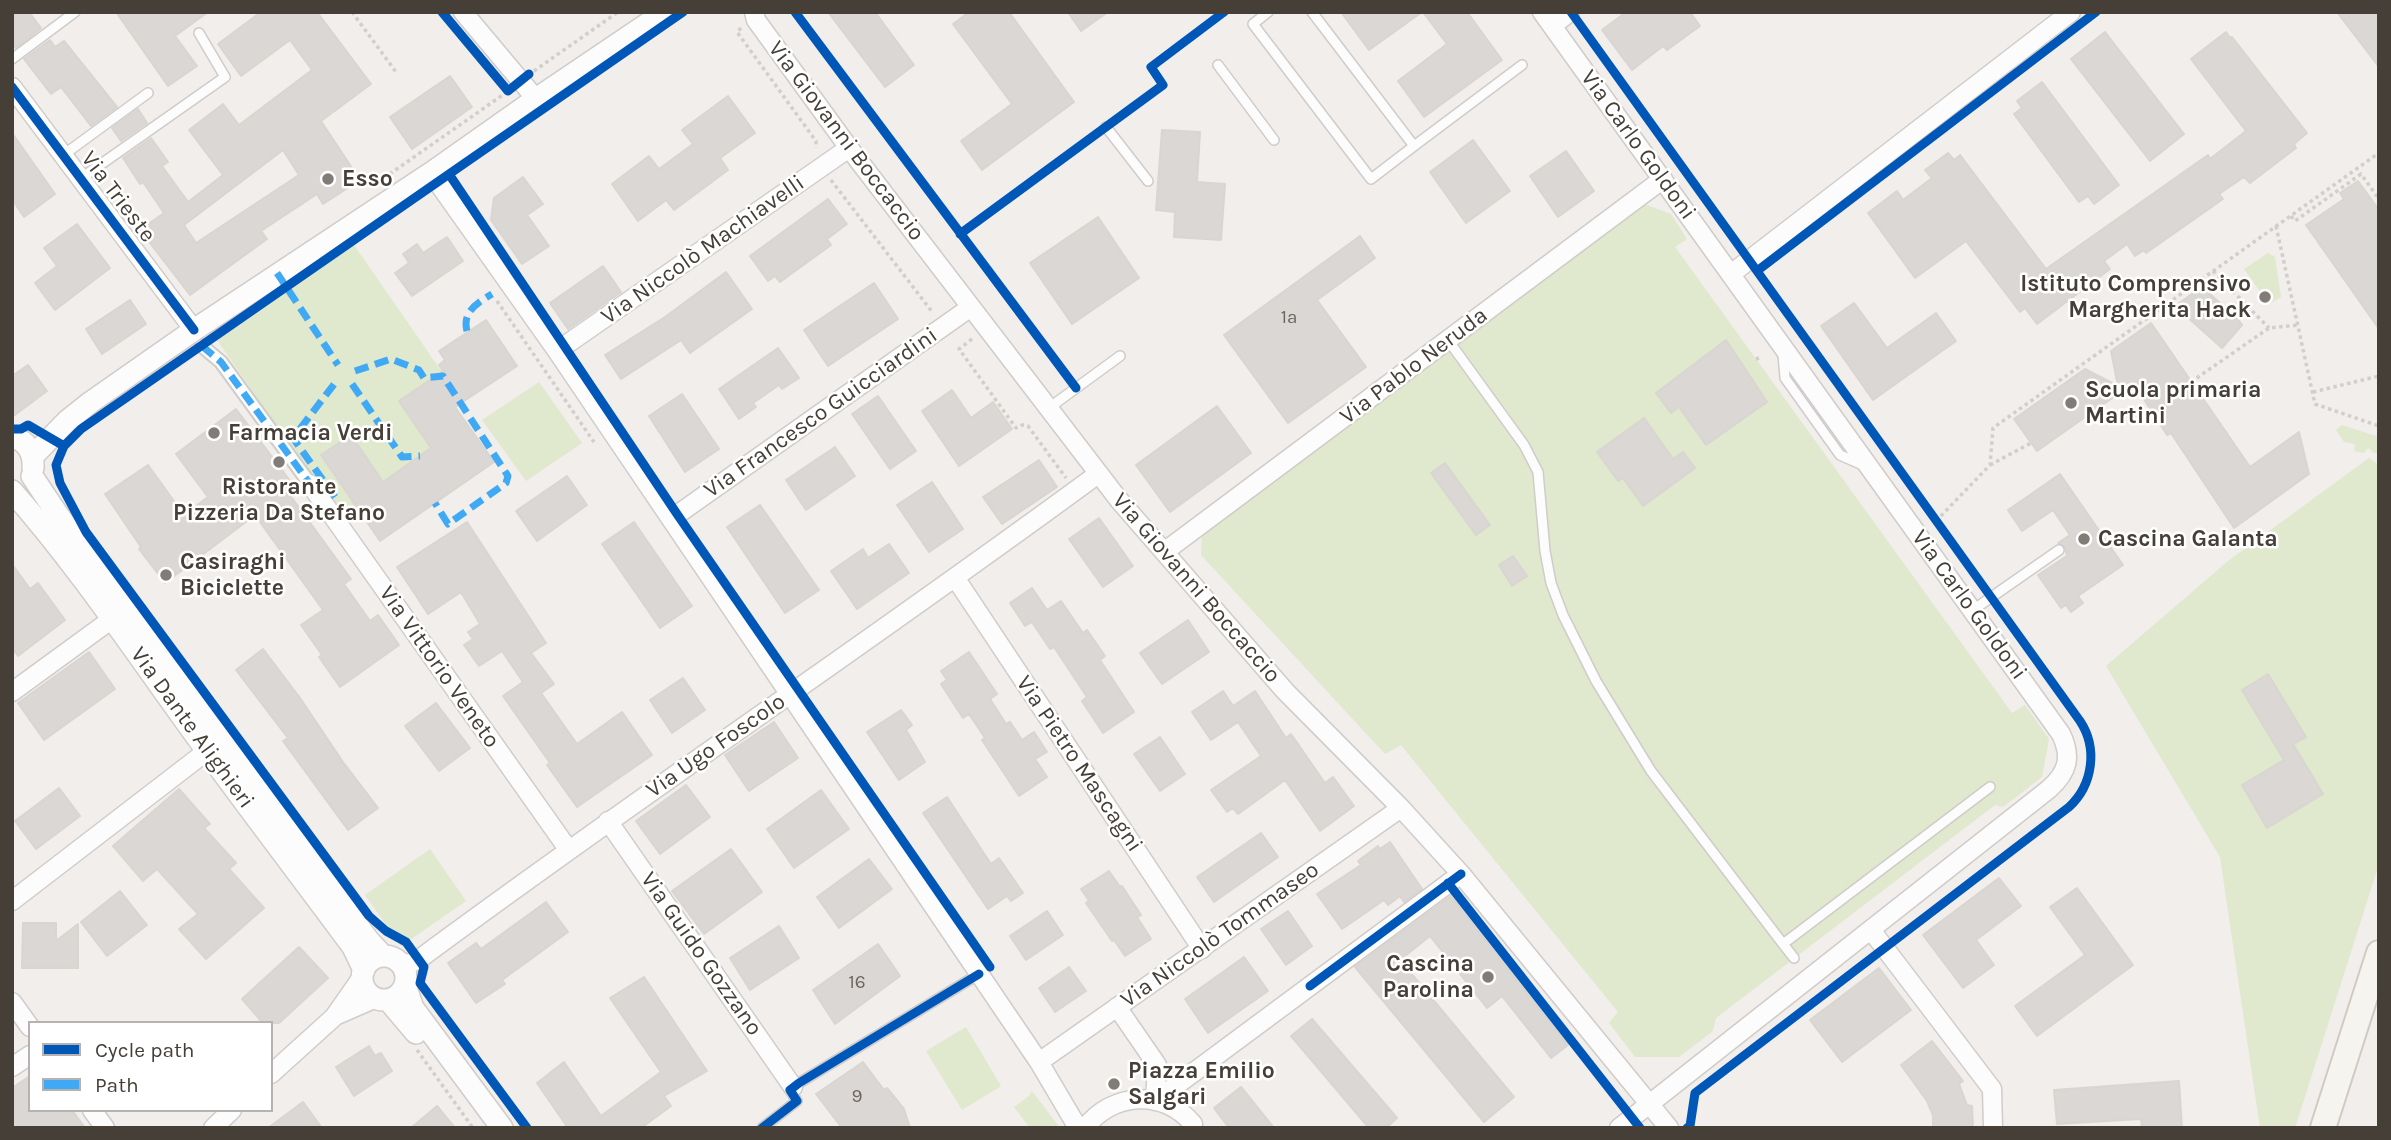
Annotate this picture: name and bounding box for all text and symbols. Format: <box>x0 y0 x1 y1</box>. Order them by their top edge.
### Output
street label: Via Giovanni Boccaccio <box>762 36 930 246</box>
street label: Via Carlo Goldoni <box>1574 65 1702 225</box>
street label: Via Trieste <box>75 146 161 248</box>
place label: Esso <box>342 165 393 193</box>
street label: Via Niccolò Machiavelli <box>596 169 810 331</box>
marker: Esso <box>320 171 336 187</box>
place label: Istituto Comprensivo Margherita Hack <box>2020 270 2251 324</box>
marker: Istituto Comprensivo Margherita Hack <box>2257 289 2273 305</box>
street label: Via Pablo Neruda <box>1335 302 1493 430</box>
house number: 1a <box>1281 307 1297 329</box>
street label: Via Francesco Guicciardini <box>699 322 943 504</box>
place label: Scuola primaria Martini <box>2085 376 2261 430</box>
marker: Scuola primaria Martini <box>2063 395 2079 411</box>
place label: Farmacia Verdi <box>228 419 393 447</box>
marker: Farmacia Verdi <box>206 425 222 441</box>
marker: Ristorante Pizzeria Da Stefano <box>271 454 287 470</box>
place label: Ristorante Pizzeria Da Stefano <box>173 473 385 527</box>
street label: Via Giovanni Boccaccio <box>1106 487 1286 689</box>
street label: Via Carlo Goldoni <box>1905 525 2033 685</box>
place label: Cascina Galanta <box>2098 525 2278 553</box>
marker: Cascina Galanta <box>2076 531 2092 547</box>
place label: Casiraghi Biciclette <box>180 548 285 602</box>
marker: Casiraghi Biciclette <box>158 567 174 583</box>
street label: Via Vittorio Veneto <box>373 581 505 753</box>
street label: Via Dante Alighieri <box>124 642 260 814</box>
street label: Via Pietro Mascagni <box>1010 671 1148 857</box>
street label: Via Ugo Foscolo <box>641 688 791 804</box>
street label: Via Niccolò Tommaseo <box>1116 856 1324 1014</box>
street label: Via Guido Gozzano <box>634 867 768 1041</box>
place label: Cascina Parolina <box>1383 950 1474 1004</box>
marker: Cascina Parolina <box>1480 969 1496 985</box>
house number: 16 <box>848 972 866 994</box>
legend <box>28 1021 273 1112</box>
text: Cycle path <box>95 1038 195 1062</box>
place label: Piazza Emilio Salgari <box>1128 1057 1275 1111</box>
text: Path <box>95 1073 139 1097</box>
marker: Piazza Emilio Salgari <box>1106 1076 1122 1092</box>
house number: 9 <box>851 1086 863 1108</box>

